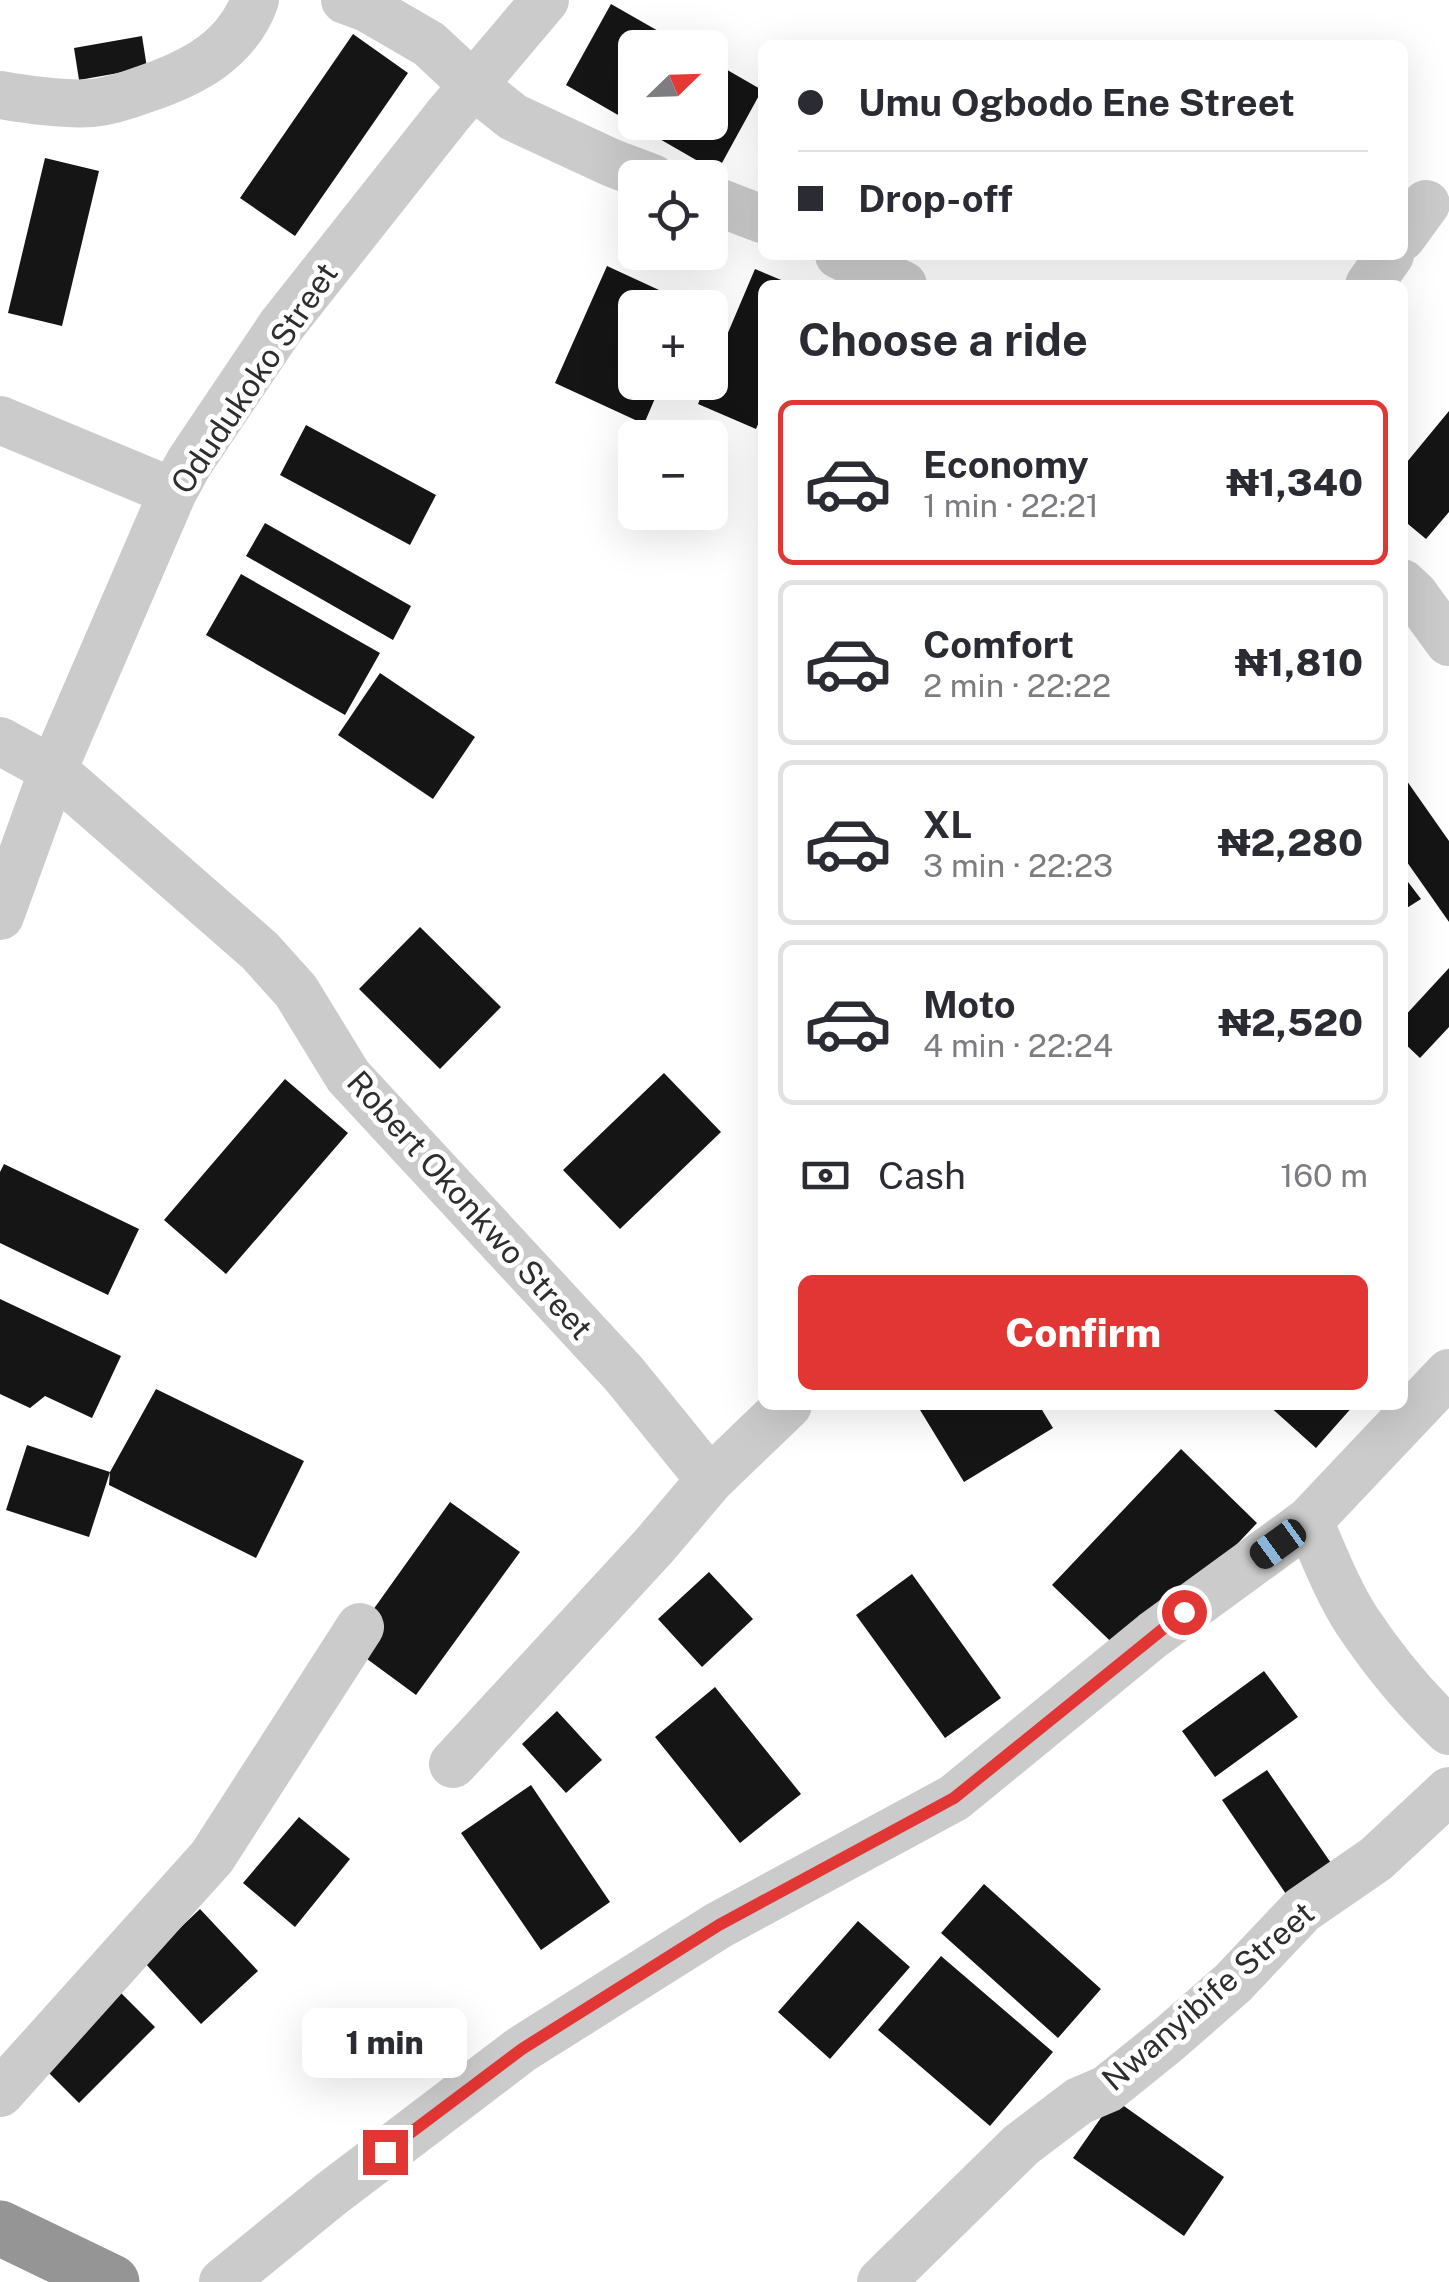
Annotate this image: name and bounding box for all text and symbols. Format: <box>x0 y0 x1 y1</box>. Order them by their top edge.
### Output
north arrow <box>618 30 728 140</box>
map controls <box>618 30 728 530</box>
text: Umu Ogbodo Ene Street <box>858 80 1295 125</box>
button: locate <box>618 160 728 270</box>
text: Drop-off <box>858 176 1013 221</box>
street label: Odudukoko Street <box>163 256 345 500</box>
button: + <box>618 290 728 400</box>
text: Choose a ride <box>798 313 1088 366</box>
button: − <box>618 420 728 530</box>
icon: car <box>803 438 893 528</box>
text: Economy <box>923 442 1089 487</box>
text: ₦1,340 <box>1226 460 1363 505</box>
text: 1 min · 22:21 <box>923 487 1099 524</box>
icon: car <box>803 618 893 708</box>
text: Comfort <box>923 622 1074 667</box>
text: ₦1,810 <box>1235 640 1363 685</box>
text: 2 min · 22:22 <box>923 667 1111 704</box>
icon: car <box>803 798 893 888</box>
text: XL <box>923 802 972 847</box>
text: ₦2,280 <box>1218 820 1363 865</box>
text: 3 min · 22:23 <box>923 847 1113 884</box>
icon: car <box>803 978 893 1068</box>
text: Moto <box>923 982 1016 1027</box>
text: ₦2,520 <box>1218 1000 1363 1045</box>
text: 4 min · 22:24 <box>923 1027 1113 1064</box>
street label: Robert Okonkwo Street <box>340 1063 600 1347</box>
icon: cash <box>798 1148 853 1203</box>
text: Cash <box>878 1153 966 1198</box>
text: 160 m <box>1280 1157 1368 1194</box>
button: Confirm <box>798 1275 1368 1390</box>
car <box>1245 1514 1311 1574</box>
route start <box>1162 1590 1207 1635</box>
street label: Nwanyibife Street <box>1095 1894 1321 2098</box>
callout: 1 min <box>302 2007 468 2077</box>
text: 1 min <box>345 2024 424 2061</box>
route end <box>363 2130 408 2175</box>

